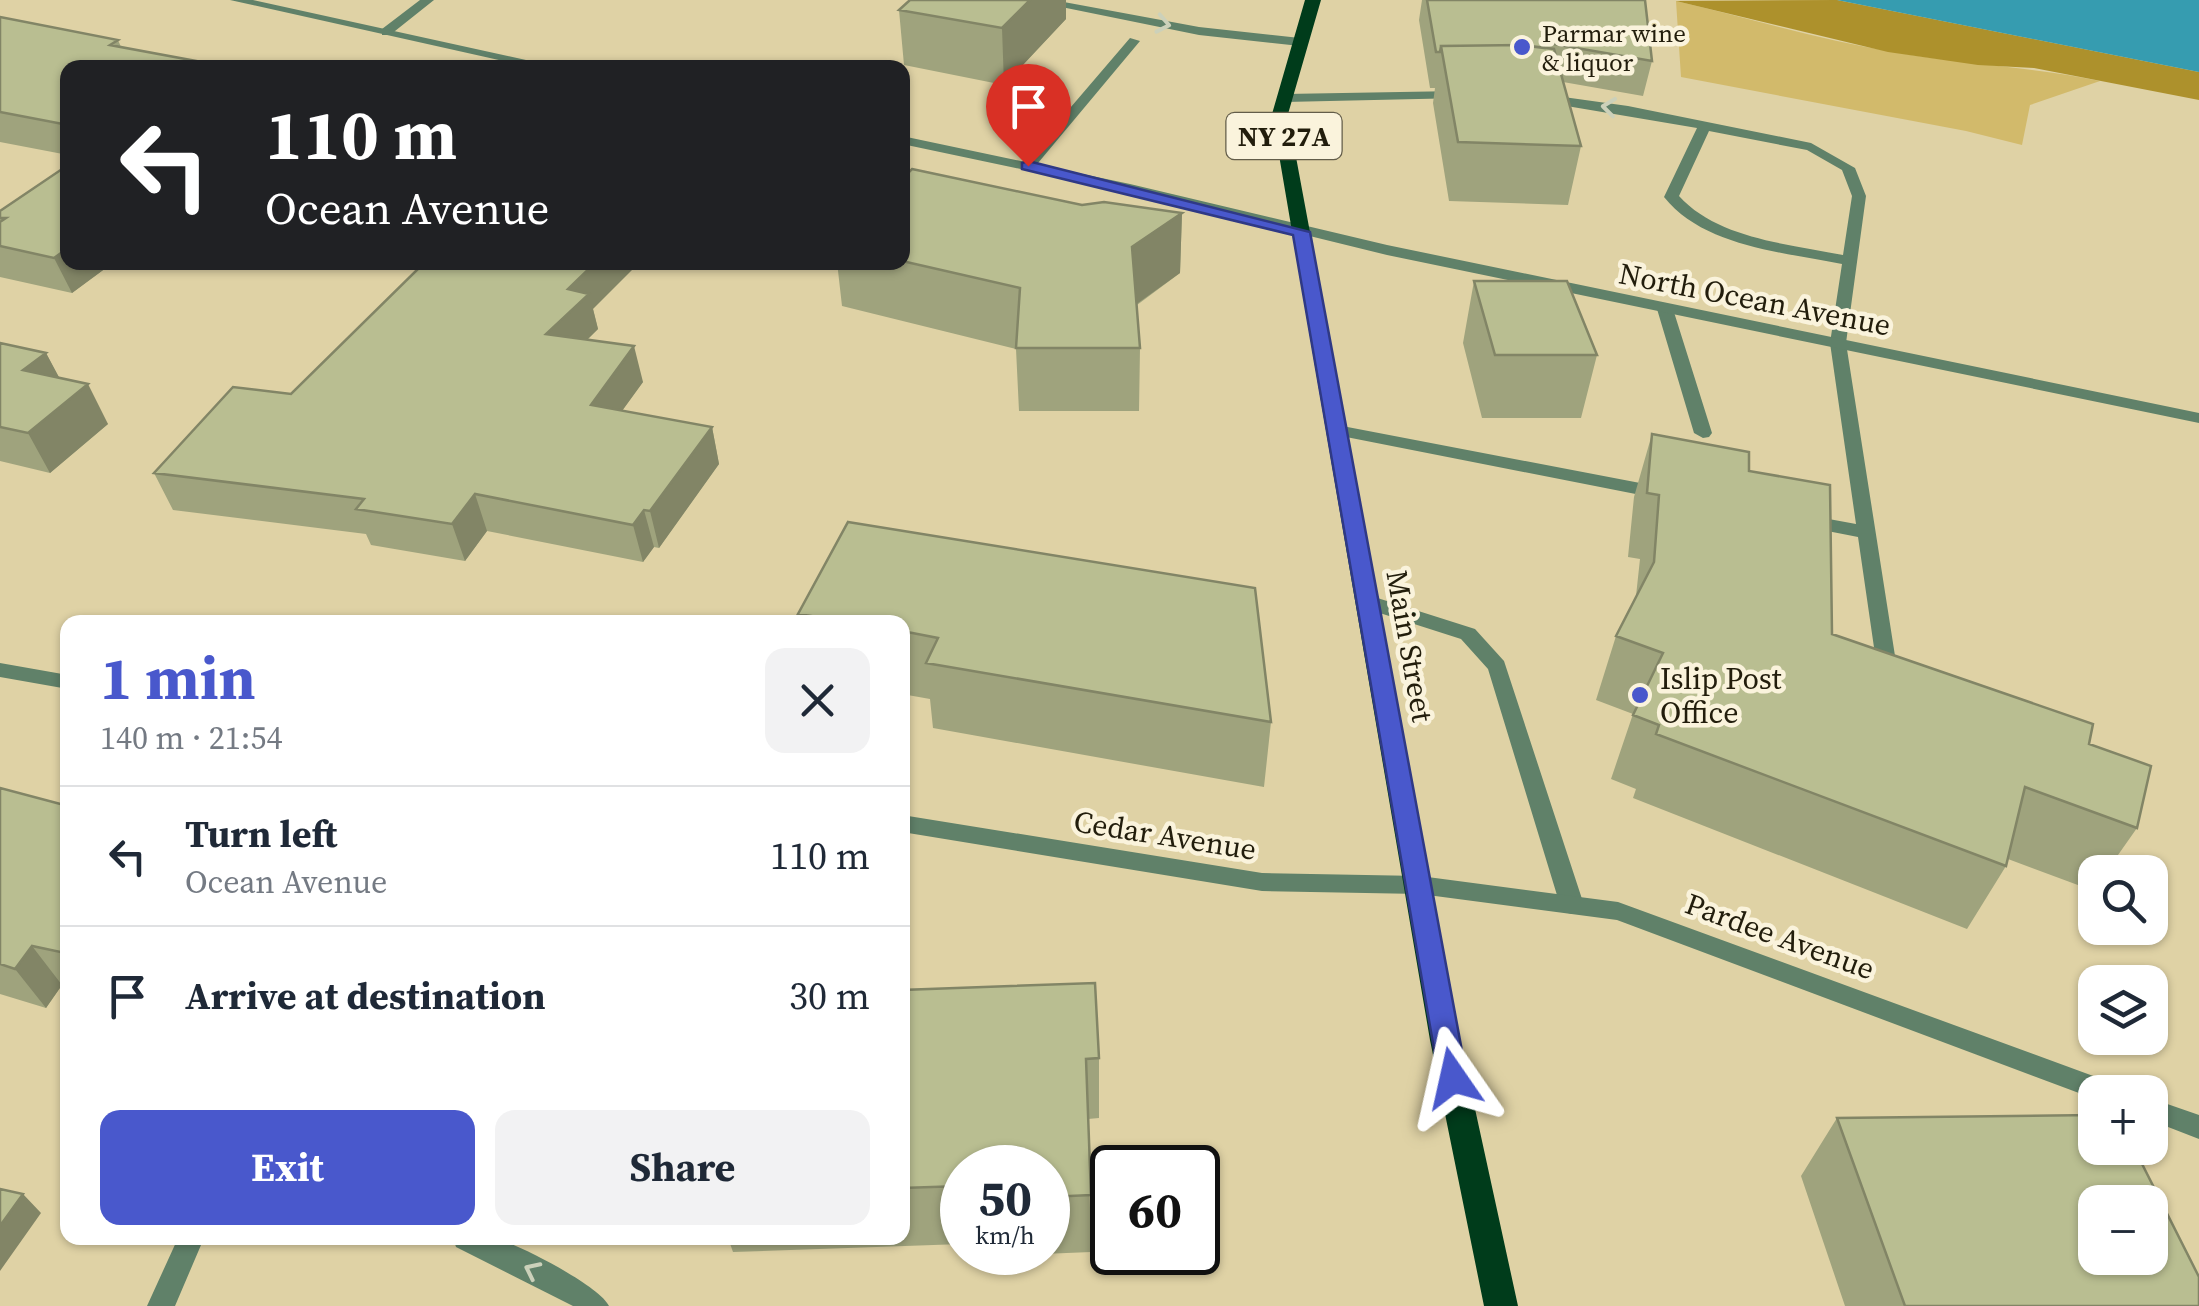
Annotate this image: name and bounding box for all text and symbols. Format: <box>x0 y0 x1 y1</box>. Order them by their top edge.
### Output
one-way arrow <box>1155 13 1172 34</box>
place label: Parmar wine & liquor <box>1542 16 1686 79</box>
marker: Parmar wine & liquor <box>1511 36 1533 58</box>
pin <box>986 64 1071 167</box>
icon: arrive <box>1001 79 1056 134</box>
text: 110 m <box>265 86 457 182</box>
one-way arrow <box>1601 98 1617 119</box>
icon: left <box>100 100 230 230</box>
road number: NY 27A <box>1226 113 1342 159</box>
text: Ocean Avenue <box>265 177 549 239</box>
street label: North Ocean Avenue <box>1616 253 1894 345</box>
street label: Main Street <box>1376 567 1444 725</box>
text: 1 min <box>100 637 256 719</box>
button: close <box>765 648 870 753</box>
place label: Islip Post Office <box>1660 658 1782 733</box>
marker: Islip Post Office <box>1629 684 1651 706</box>
text: 140 m · 21:54 <box>100 716 282 760</box>
street label: Cedar Avenue <box>1071 800 1259 870</box>
text: Turn left <box>185 808 337 860</box>
icon: left <box>100 829 155 884</box>
text: 110 m <box>770 830 870 882</box>
map controls <box>2078 855 2168 1275</box>
button: search <box>2078 855 2168 945</box>
text: Ocean Avenue <box>185 860 387 904</box>
street label: Pardee Avenue <box>1680 883 1880 989</box>
button: layers <box>2078 965 2168 1055</box>
icon: arrive <box>100 969 155 1024</box>
text: Arrive at destination <box>185 970 546 1022</box>
text: 30 m <box>789 970 870 1022</box>
position arrow <box>1401 1026 1505 1130</box>
button: + <box>2078 1075 2168 1165</box>
button: Exit <box>100 1110 475 1225</box>
button: Share <box>495 1110 870 1225</box>
speed limit sign: 60 <box>1090 1145 1220 1275</box>
text: 50 <box>978 1163 1032 1232</box>
button: − <box>2078 1185 2168 1275</box>
text: km/h <box>975 1218 1035 1252</box>
one-way arrow <box>524 1262 542 1282</box>

